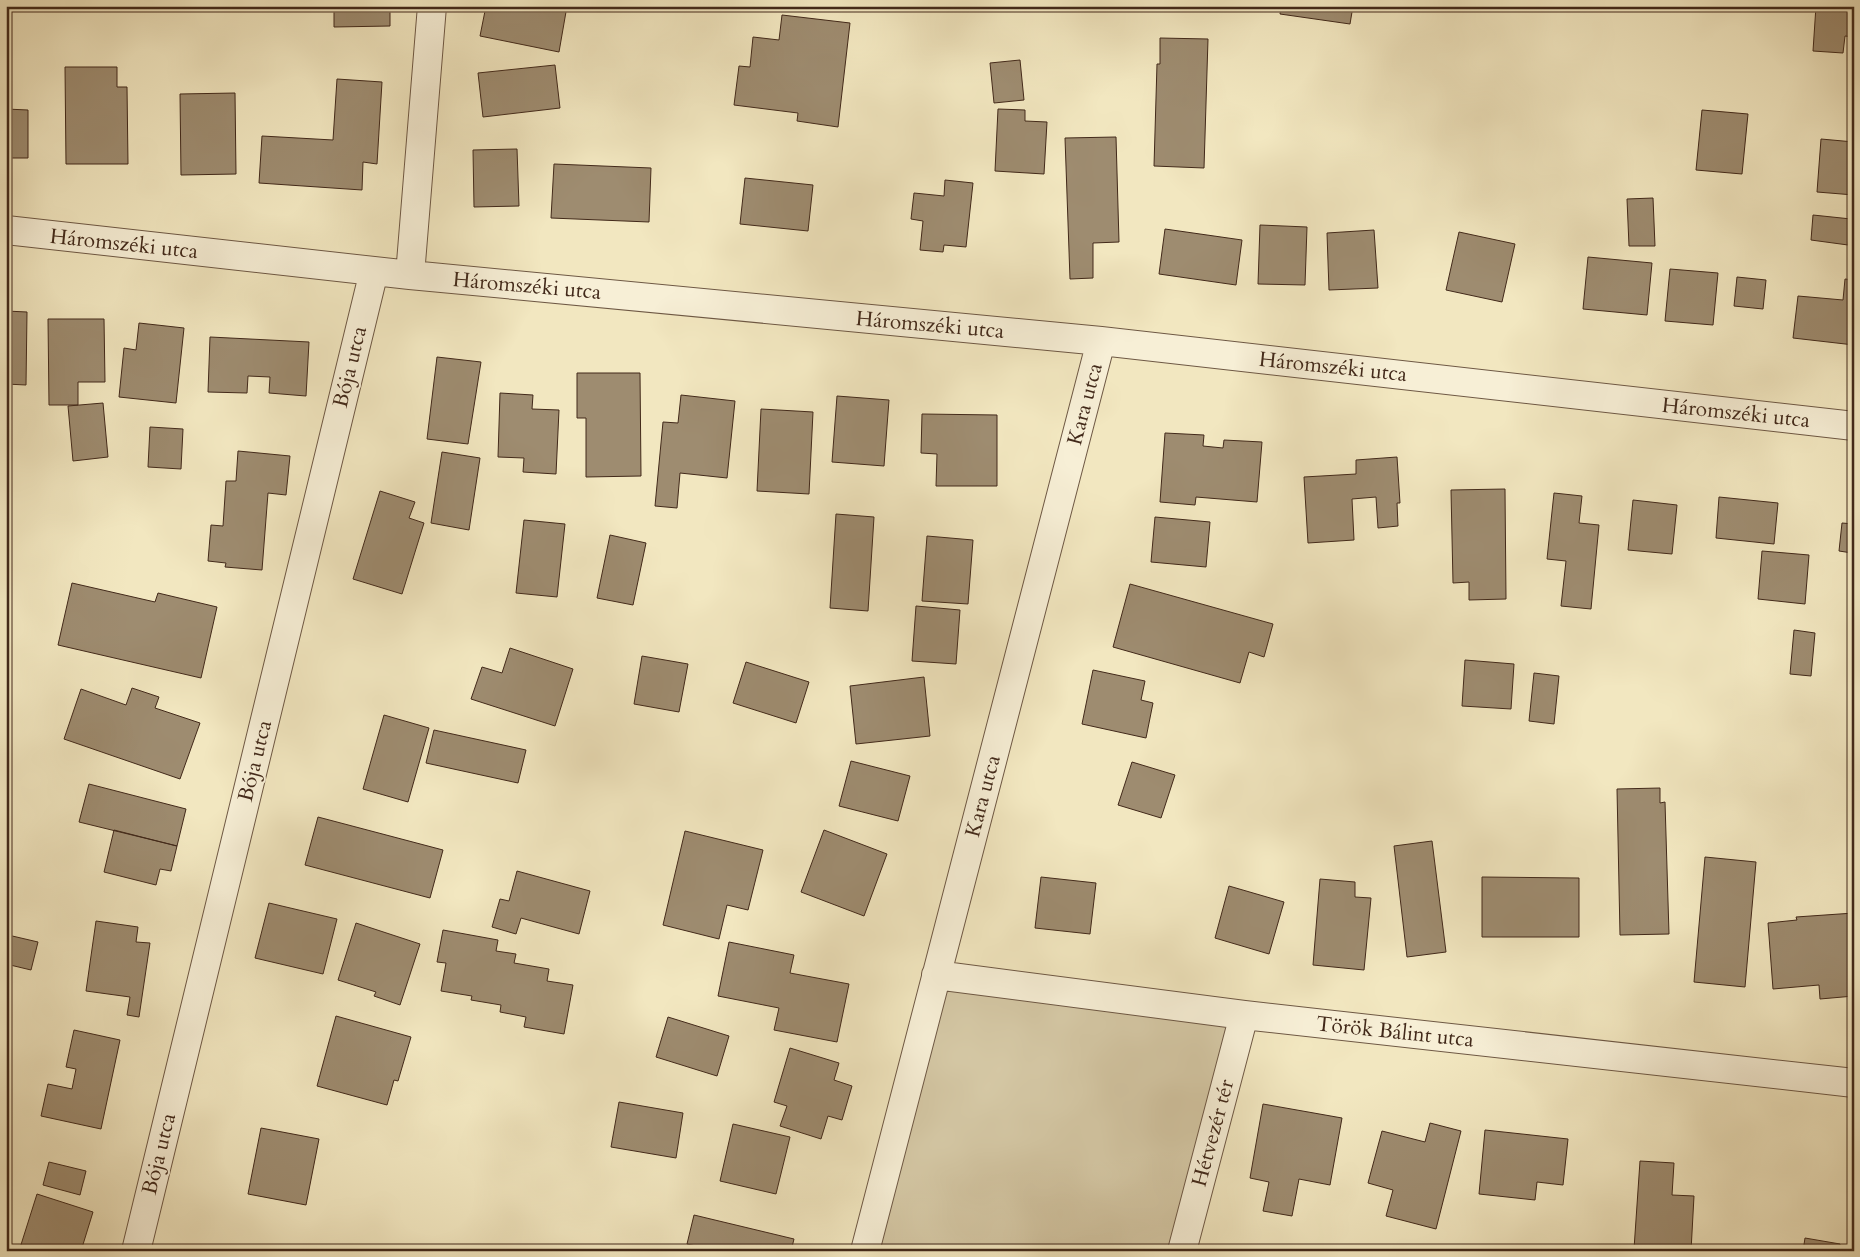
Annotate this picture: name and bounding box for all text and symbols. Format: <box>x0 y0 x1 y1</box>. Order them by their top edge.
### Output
street label: Háromszéki utca <box>48 222 200 266</box>
street label: Háromszéki utca <box>452 265 602 307</box>
street label: Háromszéki utca <box>855 304 1005 346</box>
street label: Bója utca <box>326 323 374 411</box>
street label: Háromszéki utca <box>1257 345 1409 389</box>
street label: Kara utca <box>1060 360 1110 448</box>
street label: Háromszéki utca <box>1660 391 1812 435</box>
street label: Bója utca <box>231 717 279 805</box>
street label: Kara utca <box>958 752 1008 840</box>
street label: Török Bálint utca <box>1315 1009 1475 1055</box>
street label: Hétvezér tér <box>1185 1076 1241 1190</box>
street label: Bója utca <box>135 1110 183 1198</box>

